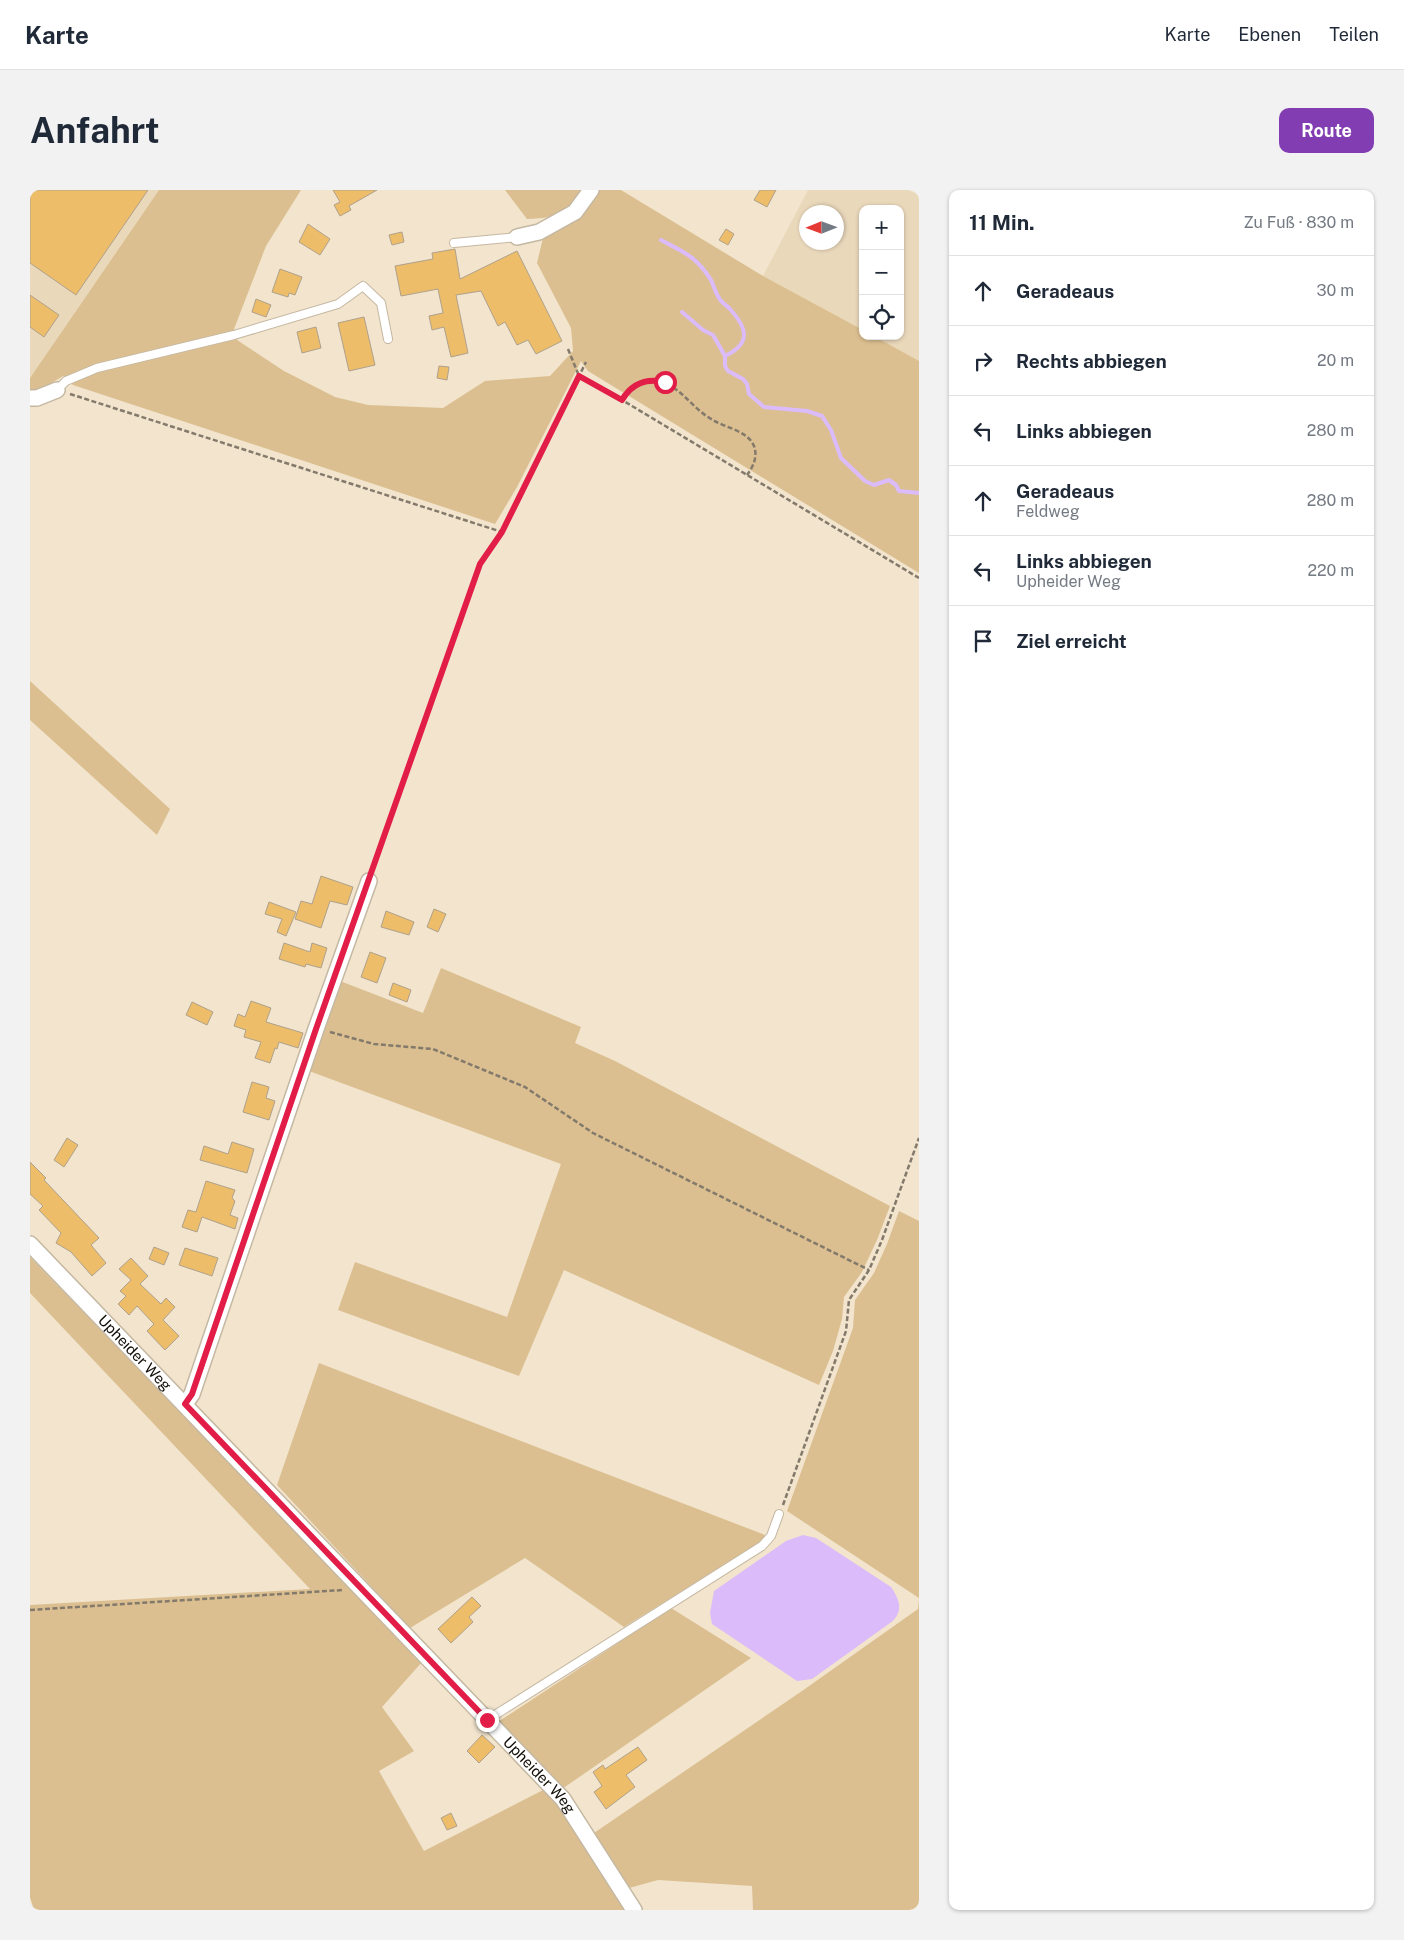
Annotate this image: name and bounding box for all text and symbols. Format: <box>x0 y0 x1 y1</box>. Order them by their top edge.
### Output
text: Karte <box>25 21 89 49</box>
text: Karte <box>1165 24 1210 45</box>
text: Ebenen <box>1238 24 1301 45</box>
text: Teilen <box>1329 24 1379 45</box>
button: Route <box>1279 108 1374 153</box>
text: Anfahrt <box>30 110 160 151</box>
north arrow <box>799 205 844 250</box>
map controls <box>859 205 904 340</box>
button: + <box>859 205 904 250</box>
text: 11 Min. <box>969 210 1035 235</box>
text: Zu Fuß · 830 m <box>1243 213 1354 232</box>
button: − <box>859 250 904 295</box>
icon: ahead <box>969 277 997 305</box>
text: Geradeaus <box>1016 280 1114 302</box>
text: 30 m <box>1317 281 1354 300</box>
button: locate <box>859 295 904 340</box>
icon: right <box>969 347 997 375</box>
text: Rechts abbiegen <box>1016 350 1167 372</box>
text: 20 m <box>1317 351 1354 370</box>
route start <box>654 371 677 394</box>
icon: left <box>969 417 997 445</box>
text: Links abbiegen <box>1016 420 1152 442</box>
text: 280 m <box>1307 421 1354 440</box>
text: Geradeaus <box>1016 480 1114 502</box>
icon: ahead <box>969 487 997 515</box>
text: 280 m <box>1307 491 1354 510</box>
text: Feldweg <box>1016 502 1080 521</box>
text: Links abbiegen <box>1016 550 1152 572</box>
icon: left <box>969 557 997 585</box>
text: 220 m <box>1307 561 1354 580</box>
text: Upheider Weg <box>1016 572 1121 591</box>
icon: arrive <box>969 627 997 655</box>
text: Ziel erreicht <box>1016 630 1127 652</box>
street label: Upheider Weg <box>95 1311 175 1394</box>
route end <box>476 1709 499 1732</box>
street label: Upheider Weg <box>500 1733 579 1817</box>

